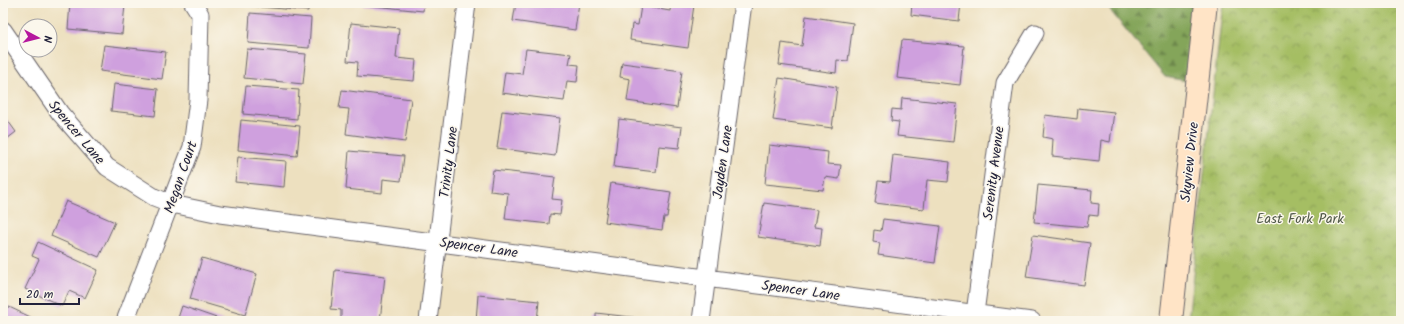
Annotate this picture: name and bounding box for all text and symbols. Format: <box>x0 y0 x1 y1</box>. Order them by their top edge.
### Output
north arrow <box>18 18 58 58</box>
text: N <box>38 35 56 44</box>
street label: Spencer Lane <box>43 95 110 170</box>
street label: Skyview Drive <box>1175 120 1205 203</box>
street label: Jayden Lane <box>707 123 739 200</box>
street label: Trinity Lane <box>434 124 464 199</box>
street label: Serenity Avenue <box>977 124 1011 221</box>
street label: Megan Court <box>158 138 204 216</box>
park label: East Fork Park <box>1256 208 1344 230</box>
street label: Spencer Lane <box>438 232 520 264</box>
street label: Spencer Lane <box>760 275 842 307</box>
scale bar <box>20 280 79 306</box>
text: 20 m <box>26 285 54 304</box>

